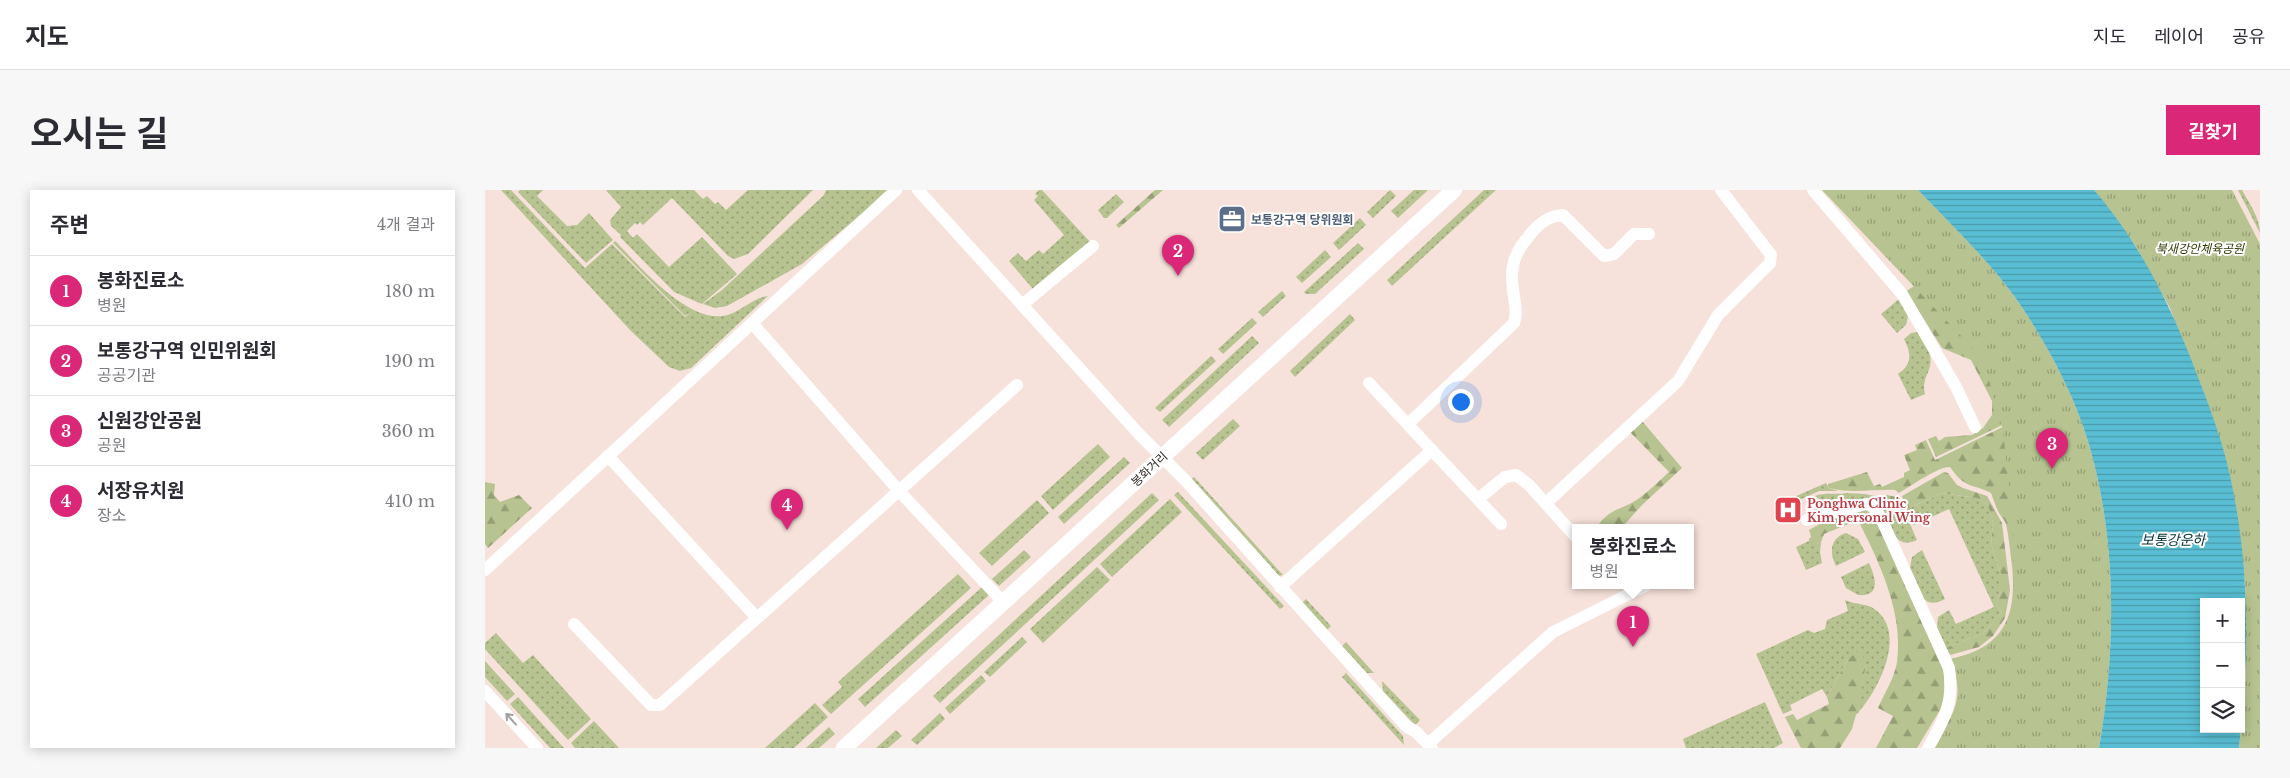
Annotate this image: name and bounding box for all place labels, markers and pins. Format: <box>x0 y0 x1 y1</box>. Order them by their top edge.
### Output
office icon: 보통강구역 당위원회 <box>1217 204 1247 234</box>
place label: 보통강구역 당위원회 <box>1251 212 1354 227</box>
pin: 2 <box>1162 235 1194 276</box>
pin: 3 <box>2036 428 2068 469</box>
pin: 4 <box>771 489 803 530</box>
hospital icon: Ponghwa Clinic Kim personal Wing <box>1773 495 1803 525</box>
place label: Ponghwa Clinic Kim personal Wing <box>1807 496 1931 525</box>
pin: 1 <box>1617 606 1649 647</box>

